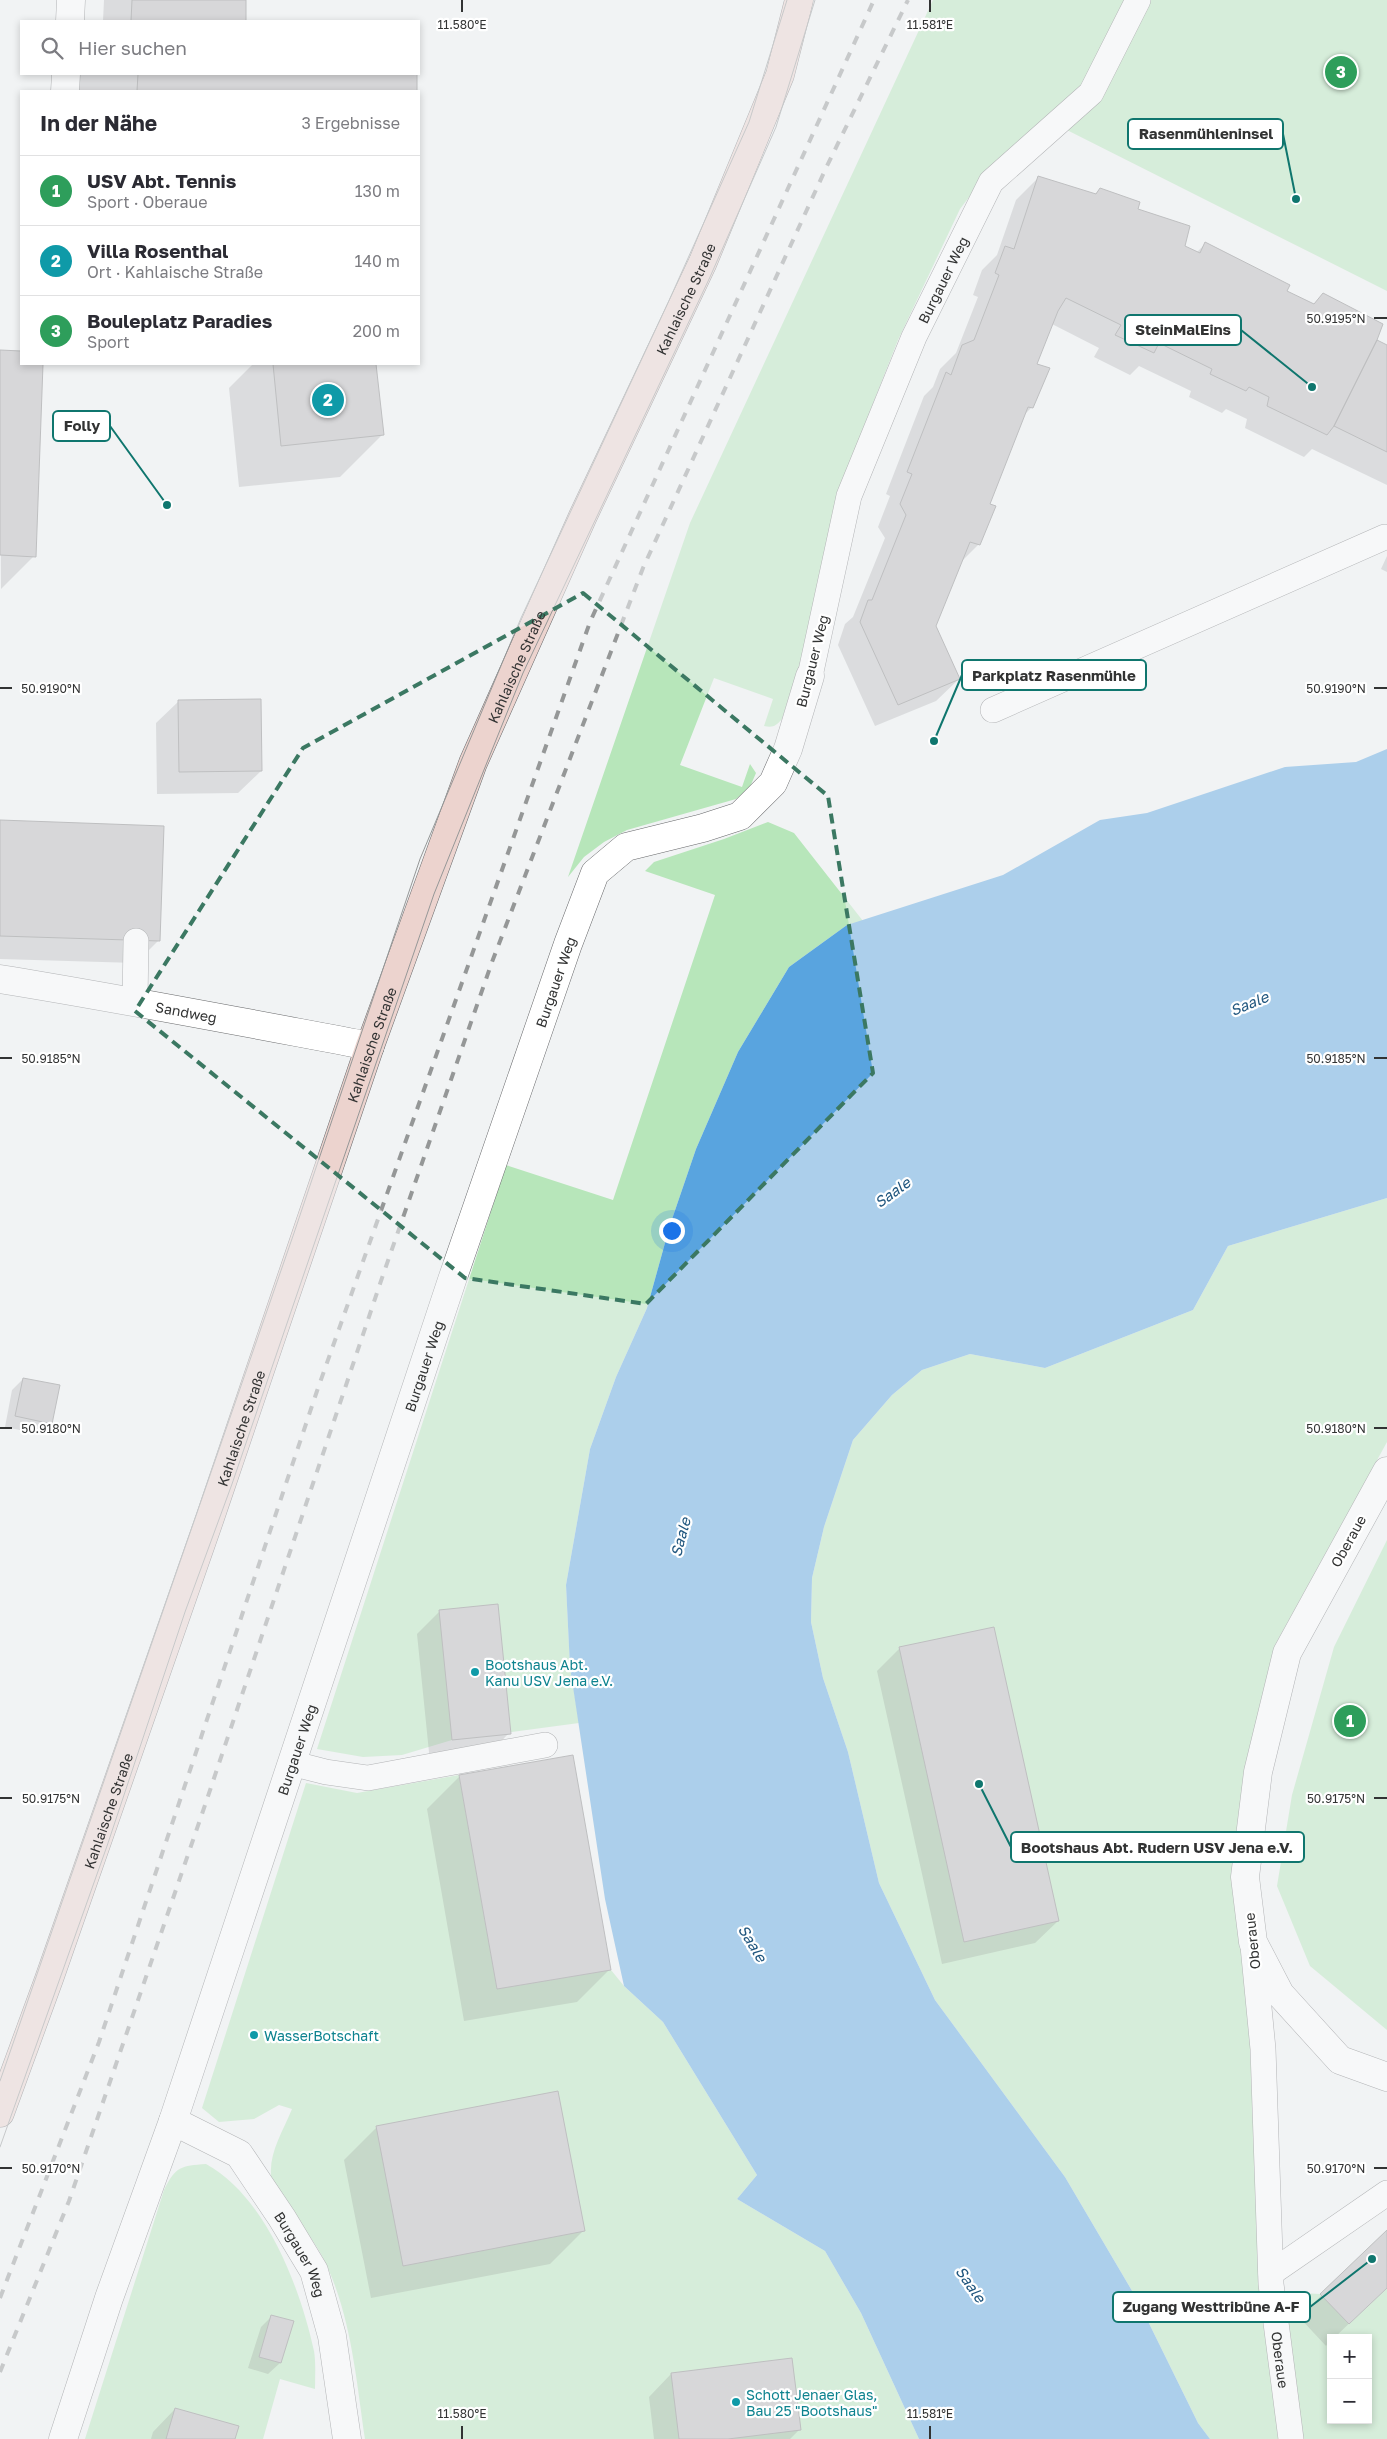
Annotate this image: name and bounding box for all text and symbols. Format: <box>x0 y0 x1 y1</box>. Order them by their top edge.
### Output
text: 11.580°E <box>438 17 486 32</box>
text: 11.581°E <box>907 17 953 32</box>
search box <box>20 20 420 75</box>
icon: search <box>38 34 66 62</box>
text: Hier suchen <box>78 36 187 59</box>
pin: 3 <box>1325 53 1357 91</box>
text: In der Nähe <box>40 110 157 136</box>
text: 3 Ergebnisse <box>301 113 400 133</box>
callout: Rasenmühleninsel <box>1128 119 1283 149</box>
text: Rasenmühleninsel <box>1139 124 1273 142</box>
text: USV Abt. Tennis <box>87 169 236 192</box>
text: 1 <box>52 181 60 201</box>
text: 130 m <box>355 181 400 201</box>
text: Sport · Oberaue <box>87 192 207 212</box>
street label: Burgauer Weg <box>914 233 971 326</box>
text: Villa Rosenthal <box>87 239 228 262</box>
street label: Kahlaische Straße <box>652 240 718 357</box>
text: 2 <box>51 251 61 271</box>
text: 140 m <box>354 251 400 271</box>
text: Ort · Kahlaische Straße <box>87 262 263 282</box>
text: Bouleplatz Paradies <box>87 309 272 332</box>
text: 50.9195°N <box>1306 311 1366 326</box>
callout: SteinMalEins <box>1125 315 1241 345</box>
text: SteinMalEins <box>1135 320 1231 338</box>
text: 3 <box>51 321 61 341</box>
text: 200 m <box>353 321 400 341</box>
text: Sport <box>87 332 130 352</box>
pin: 2 <box>312 381 344 419</box>
callout: Folly <box>53 411 110 441</box>
text: Folly <box>64 416 100 434</box>
street label: Kahlaische Straße <box>483 608 548 726</box>
street label: Burgauer Weg <box>792 613 832 709</box>
callout: Parkplatz Rasenmühle <box>962 660 1146 690</box>
text: Parkplatz Rasenmühle <box>972 666 1136 684</box>
text: 50.9190°N <box>21 681 81 696</box>
text: 50.9190°N <box>1306 681 1366 696</box>
street label: Burgauer Weg <box>531 934 579 1030</box>
street label: Kahlaische Straße <box>343 985 399 1105</box>
water label: Saale <box>1227 986 1272 1019</box>
street label: Sandweg <box>154 998 218 1026</box>
text: 50.9185°N <box>21 1051 81 1066</box>
text: 50.9185°N <box>1306 1051 1366 1066</box>
water label: Saale <box>871 1172 914 1211</box>
your location <box>659 1218 685 1244</box>
street label: Burgauer Weg <box>400 1318 446 1414</box>
street label: Kahlaische Straße <box>213 1368 268 1488</box>
text: 50.9180°N <box>21 1421 81 1436</box>
text: 50.9180°N <box>1306 1421 1366 1436</box>
street label: Oberaue <box>1327 1512 1369 1570</box>
water label: Saale <box>666 1514 694 1559</box>
place label: Bootshaus Abt. Kanu USV Jena e.V. <box>485 1656 613 1689</box>
marker: Bootshaus Abt. Kanu USV Jena e.V. <box>469 1666 481 1678</box>
street label: Burgauer Weg <box>273 1702 319 1797</box>
pin: 1 <box>1334 1702 1366 1740</box>
street label: Kahlaische Straße <box>80 1751 136 1871</box>
text: 50.9175°N <box>22 1791 80 1806</box>
text: 50.9175°N <box>1307 1791 1365 1806</box>
callout: Bootshaus Abt. Rudern USV Jena e.V. <box>1011 1832 1304 1862</box>
text: Bootshaus Abt. Rudern USV Jena e.V. <box>1021 1838 1293 1856</box>
street label: Oberaue <box>1241 1912 1263 1970</box>
water label: Saale <box>735 1921 772 1966</box>
place label: WasserBotschaft <box>264 2027 379 2044</box>
marker: WasserBotschaft <box>248 2029 260 2041</box>
text: 50.9170°N <box>22 2161 80 2176</box>
text: 50.9170°N <box>1307 2161 1365 2176</box>
street label: Burgauer Weg <box>271 2208 329 2299</box>
water label: Saale <box>952 2262 991 2307</box>
callout: Zugang Westtribüne A-F <box>1113 2292 1310 2322</box>
text: Zugang Westtribüne A-F <box>1123 2297 1299 2315</box>
street label: Oberaue <box>1269 2330 1293 2389</box>
map controls <box>1327 2334 1372 2424</box>
button: + <box>1327 2334 1372 2379</box>
button: − <box>1327 2379 1372 2424</box>
place label: Schott Jenaer Glas, Bau 25 "Bootshaus" <box>746 2386 878 2419</box>
marker: Schott Jenaer Glas, Bau 25 "Bootshaus" <box>730 2396 742 2408</box>
text: 11.580°E <box>438 2406 486 2421</box>
text: 11.581°E <box>907 2406 953 2421</box>

